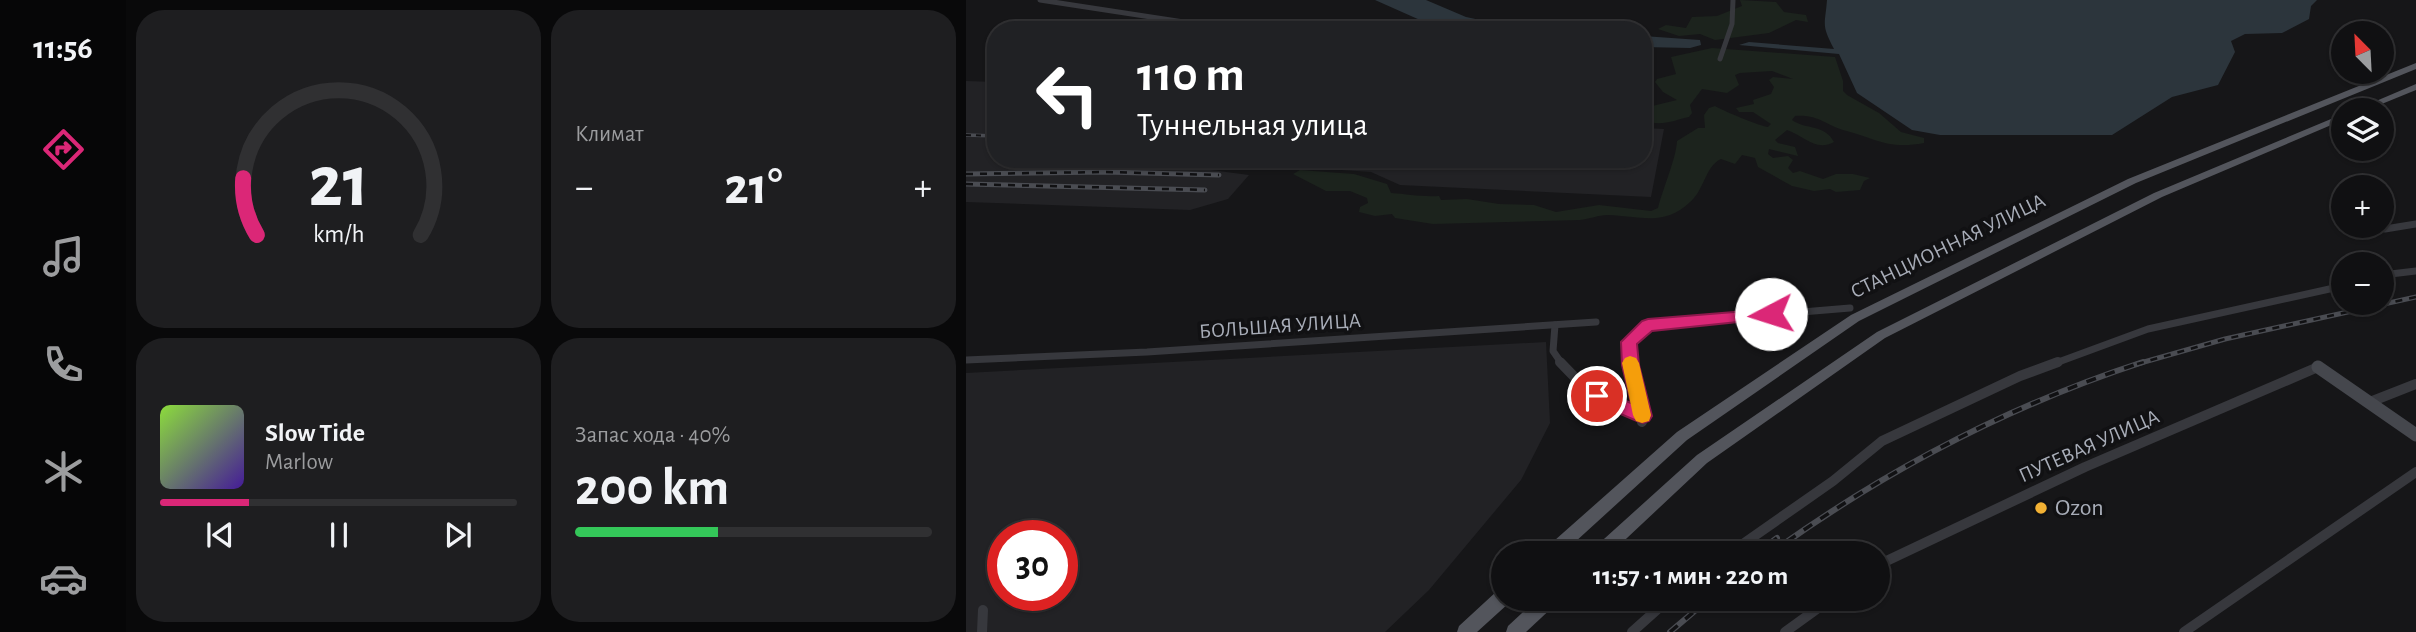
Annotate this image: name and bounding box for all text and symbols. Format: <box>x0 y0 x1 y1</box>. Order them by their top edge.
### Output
north arrow <box>2331 21 2394 84</box>
map controls <box>2331 21 2394 315</box>
text: 11:56 <box>33 32 93 64</box>
icon: left <box>1022 49 1113 140</box>
text: 110 m <box>1137 51 1245 100</box>
button: layers <box>2331 98 2394 161</box>
text: Туннельная улица <box>1137 109 1368 141</box>
text: Климат <box>575 123 644 146</box>
icon: directions <box>39 125 88 174</box>
text: 21 <box>308 147 369 220</box>
text: 21° <box>724 161 783 213</box>
text: − <box>575 169 593 207</box>
text: + <box>914 169 932 207</box>
button: + <box>2331 175 2394 238</box>
street label: СТАНЦИОННАЯ УЛИЦА <box>1847 190 2049 302</box>
text: km/h <box>313 222 364 247</box>
icon: music <box>39 232 88 281</box>
button: − <box>2331 252 2394 315</box>
position arrow <box>1734 277 1808 351</box>
street label: БОЛЬШАЯ УЛИЦА <box>1198 310 1362 342</box>
icon: phone <box>39 340 88 389</box>
pin <box>1567 366 1627 426</box>
icon: arrive <box>1578 377 1616 415</box>
street label: ПУТЕВАЯ УЛИЦА <box>2016 406 2162 486</box>
text: Slow Tide <box>265 420 365 446</box>
text: Запас хода · 40% <box>575 424 731 447</box>
icon: climate <box>39 447 88 496</box>
text: Marlow <box>265 451 333 474</box>
text: 200 km <box>575 462 729 514</box>
place label: Ozon <box>2055 496 2104 520</box>
marker: Ozon <box>2033 500 2049 516</box>
icon: previous <box>201 516 239 554</box>
icon: pause <box>320 516 358 554</box>
icon: next <box>439 516 477 554</box>
speed limit sign: 30 <box>987 520 1078 611</box>
icon: car <box>39 554 88 603</box>
text: 11:57 · 1 мин · 220 m <box>1593 563 1788 589</box>

